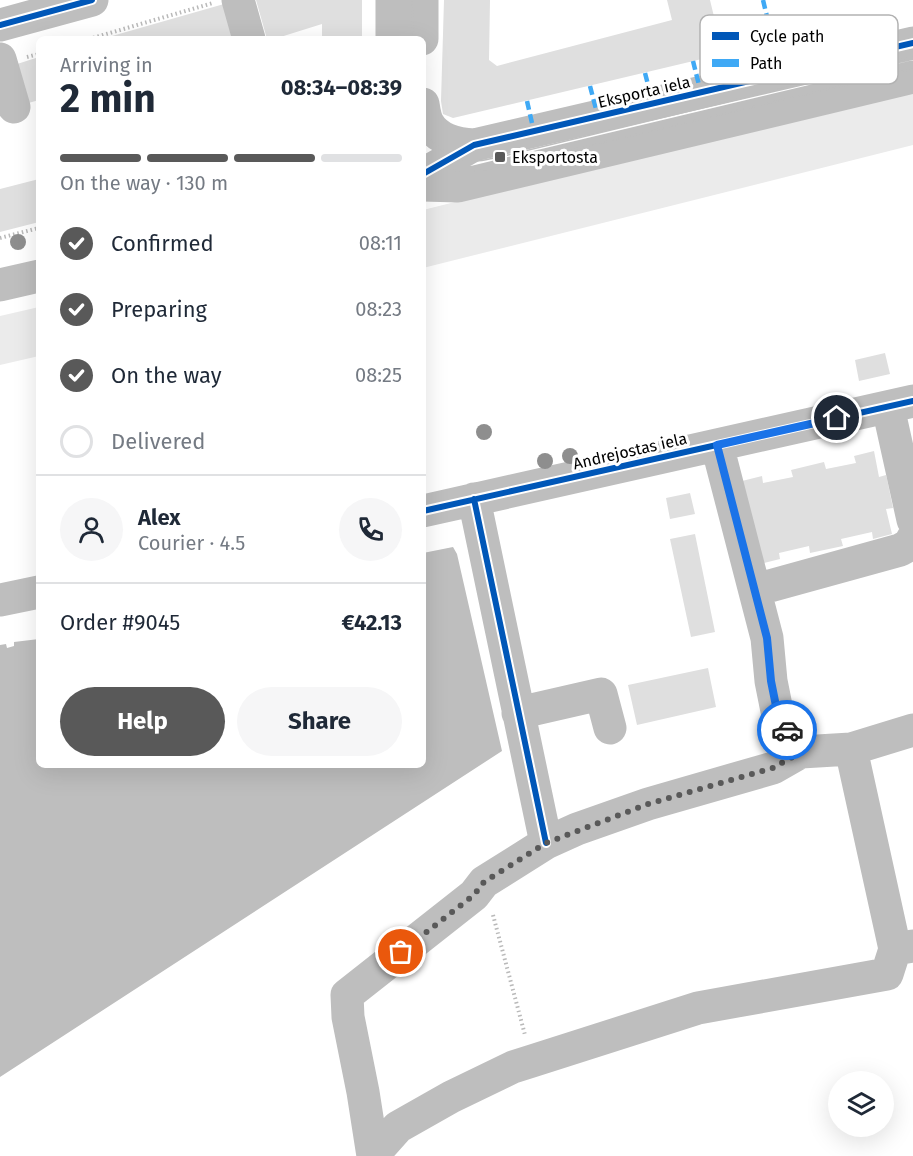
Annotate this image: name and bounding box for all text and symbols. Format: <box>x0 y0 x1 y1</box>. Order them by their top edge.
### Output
legend <box>700 15 898 84</box>
text: Cycle path <box>750 27 824 46</box>
text: Arriving in <box>60 53 153 77</box>
text: Path <box>750 54 782 73</box>
street label: Eksporta iela <box>596 72 692 112</box>
text: 08:34–08:39 <box>281 74 402 101</box>
text: 2 min <box>60 76 156 122</box>
place label: Eksportosta <box>512 148 598 167</box>
marker: Eksportosta <box>493 150 507 164</box>
text: On the way · 130 m <box>60 171 228 195</box>
icon: check <box>60 227 93 260</box>
text: Confirmed <box>111 230 214 257</box>
text: 08:11 <box>359 231 402 255</box>
icon: check <box>60 293 93 326</box>
text: Preparing <box>111 296 207 323</box>
text: 08:23 <box>355 297 402 321</box>
icon: check <box>60 359 93 392</box>
text: On the way <box>111 362 222 389</box>
text: 08:25 <box>355 363 402 387</box>
pin <box>811 392 862 443</box>
icon: home <box>820 401 853 434</box>
text: Delivered <box>111 428 206 455</box>
street label: Andrejostas iela <box>571 429 689 473</box>
button: person <box>60 498 123 561</box>
button: phone <box>339 498 402 561</box>
text: Alex <box>138 504 181 531</box>
text: Courier · 4.5 <box>138 531 245 555</box>
text: Order #9045 <box>60 609 180 636</box>
text: €42.13 <box>342 609 402 636</box>
button: Help <box>60 687 225 756</box>
button: Share <box>237 687 402 756</box>
courier <box>757 700 817 760</box>
icon: car <box>771 714 804 747</box>
pin <box>375 926 426 977</box>
icon: bag <box>384 935 417 968</box>
map controls <box>828 1071 894 1137</box>
button: layers <box>828 1071 894 1137</box>

